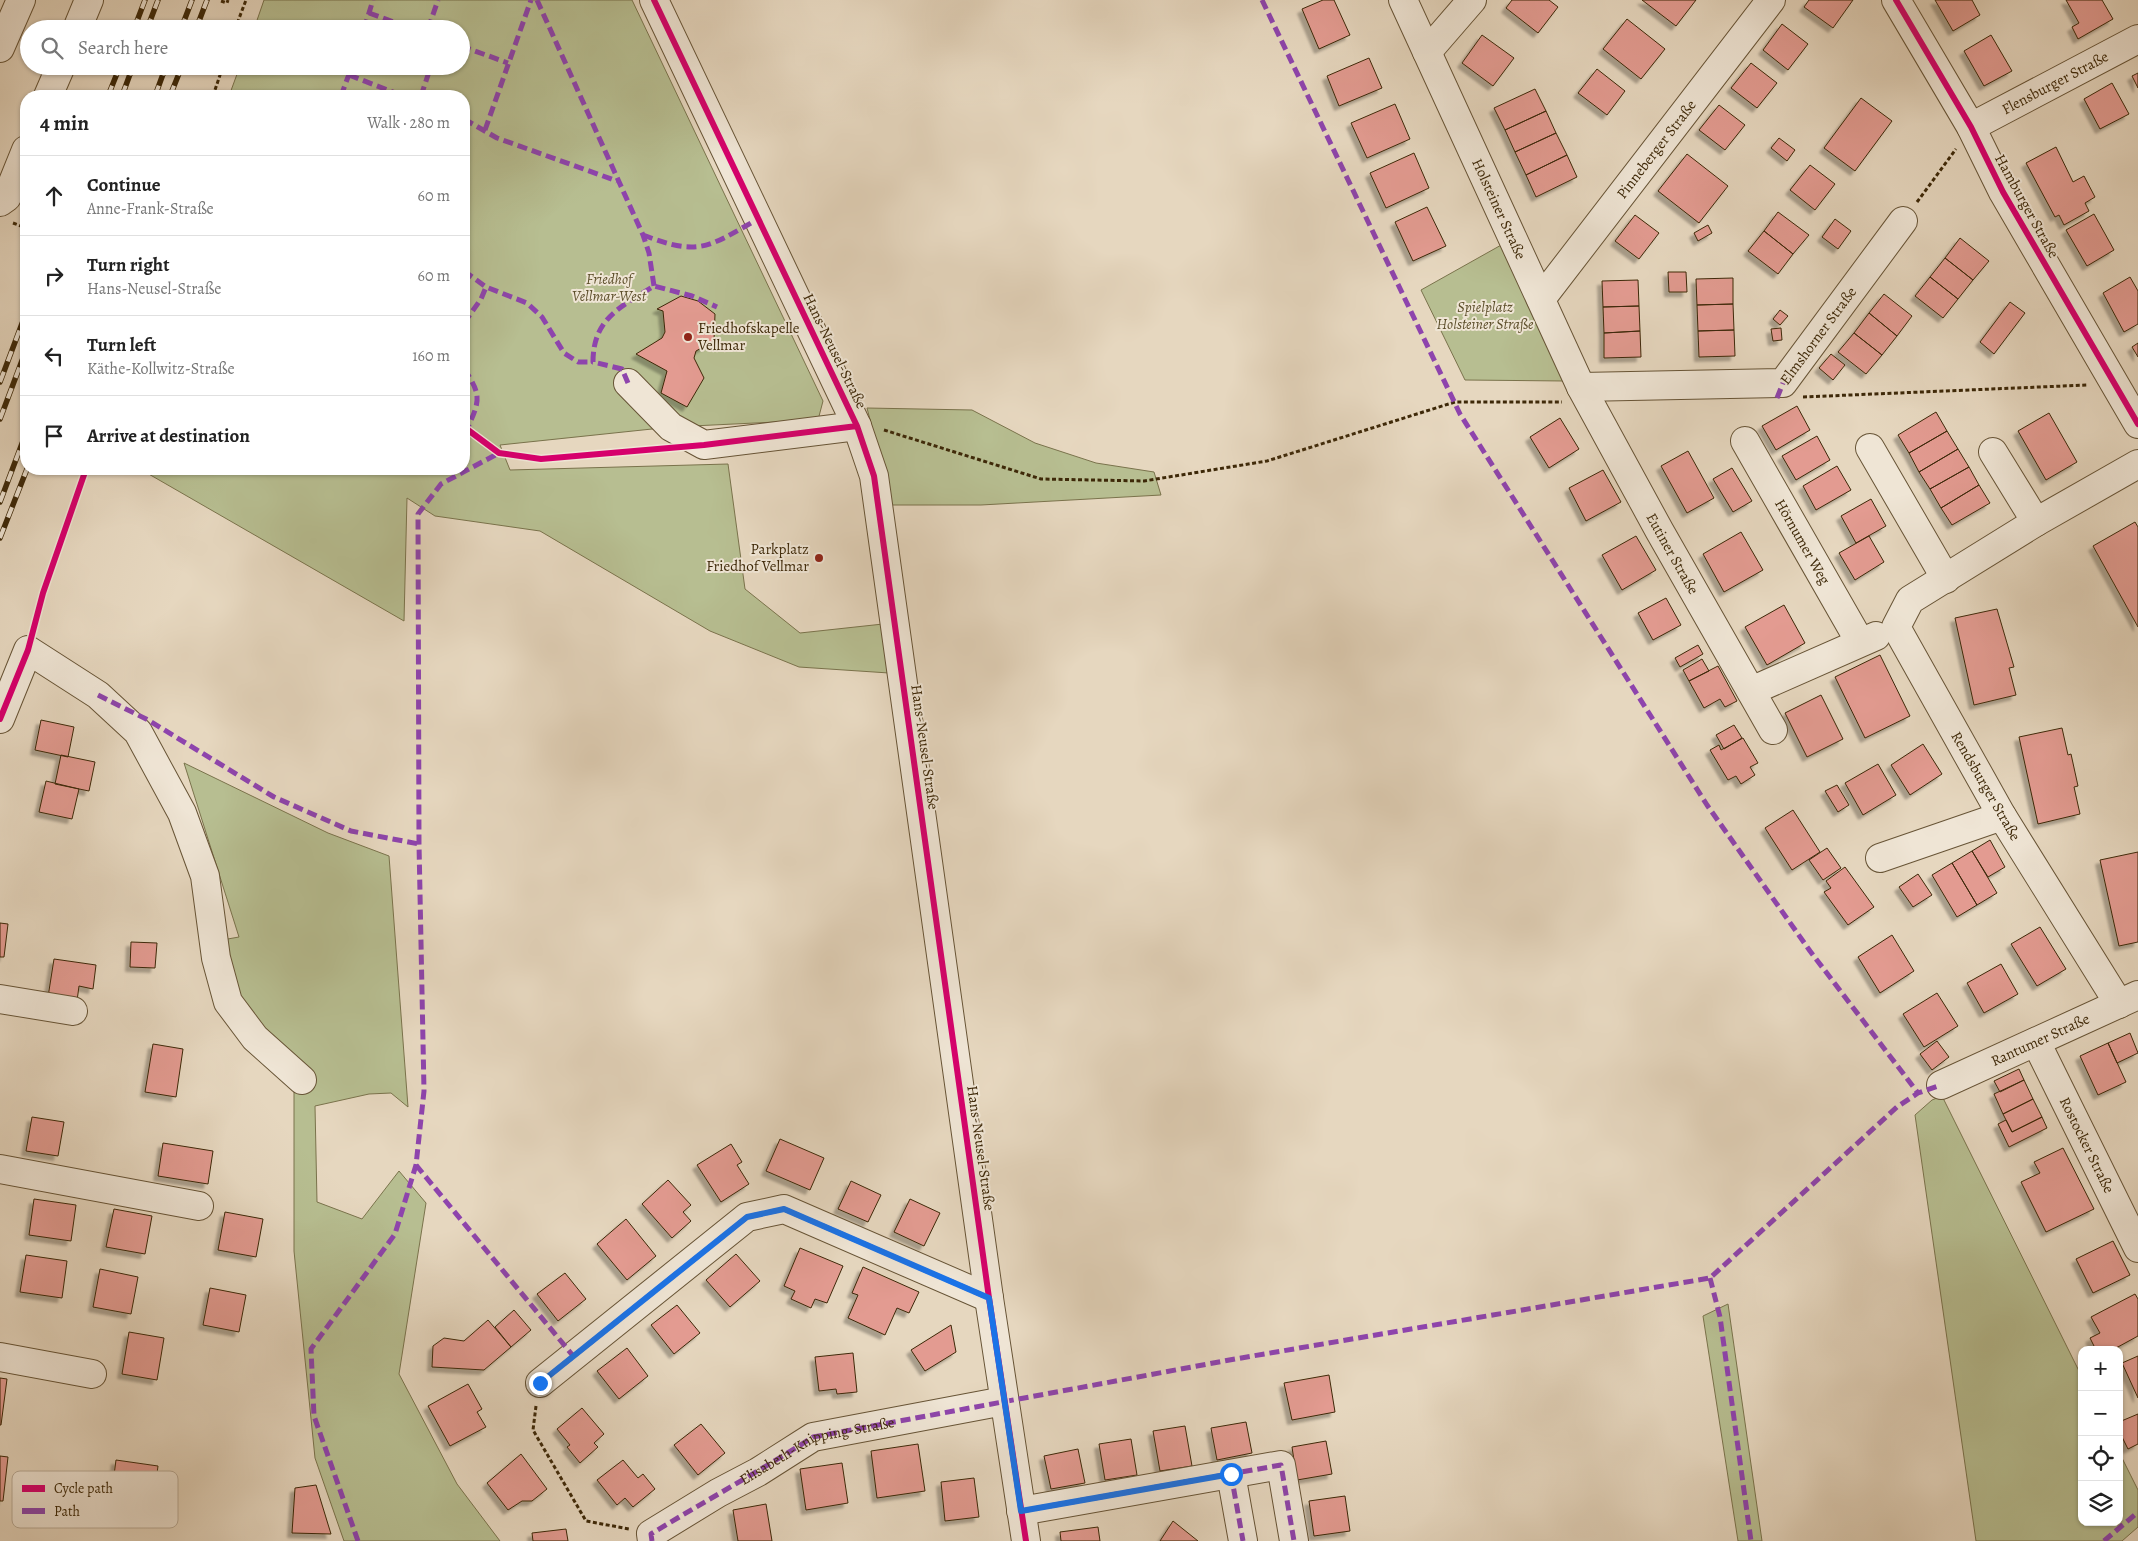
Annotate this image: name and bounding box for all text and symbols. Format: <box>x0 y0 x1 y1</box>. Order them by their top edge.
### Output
search box <box>20 20 470 75</box>
icon: search <box>38 34 66 62</box>
text: Search here <box>78 35 168 61</box>
street label: Flensburger Straße <box>1998 46 2112 119</box>
street label: Pinneberger Straße <box>1612 95 1701 203</box>
text: 4 min <box>40 109 89 137</box>
text: Walk · 280 m <box>367 112 450 134</box>
street label: Hamburger Straße <box>1990 150 2064 262</box>
street label: Holsteiner Straße <box>1467 155 1531 263</box>
text: Continue <box>87 172 161 198</box>
icon: ahead <box>40 182 68 210</box>
text: 60 m <box>418 185 450 207</box>
text: Anne-Frank-Straße <box>87 198 214 220</box>
text: Turn right <box>87 252 169 278</box>
icon: right <box>40 262 68 290</box>
text: 60 m <box>418 265 450 287</box>
park label: Friedhof Vellmar-West <box>572 269 647 306</box>
text: Hans-Neusel-Straße <box>87 278 221 300</box>
street label: Elmshorner Straße <box>1775 282 1861 389</box>
street label: Hans-Neusel-Straße <box>798 290 872 412</box>
park label: Spielplatz Holsteiner Straße <box>1437 297 1534 334</box>
place label: Friedhofskapelle Vellmar <box>697 318 800 355</box>
marker: Friedhofskapelle Vellmar <box>682 331 694 343</box>
text: Turn left <box>87 332 156 358</box>
icon: left <box>40 342 68 370</box>
text: 160 m <box>412 345 450 367</box>
text: Käthe-Kollwitz-Straße <box>87 358 235 380</box>
icon: arrive <box>40 422 68 450</box>
text: Arrive at destination <box>87 423 250 449</box>
street label: Hörnumer Weg <box>1770 495 1835 589</box>
street label: Eutiner Straße <box>1641 509 1704 598</box>
place label: Parkplatz Friedhof Vellmar <box>706 539 809 576</box>
marker: Parkplatz Friedhof Vellmar <box>813 552 825 564</box>
street label: Hans-Neusel-Straße <box>906 683 944 811</box>
street label: Rendsburger Straße <box>1947 728 2026 845</box>
street label: Rantumer Straße <box>1988 1008 2093 1071</box>
street label: Hans-Neusel-Straße <box>962 1084 1000 1212</box>
street label: Rostocker Straße <box>2055 1094 2119 1197</box>
map controls <box>2078 1346 2123 1526</box>
button: + <box>2078 1346 2123 1391</box>
route end <box>529 1372 552 1395</box>
button: − <box>2078 1391 2123 1436</box>
street label: Elisabeth-Knipping-Straße <box>736 1412 896 1489</box>
button: locate <box>2078 1436 2123 1481</box>
route start <box>1220 1463 1243 1486</box>
legend <box>12 1471 178 1528</box>
text: Cycle path <box>54 1479 114 1498</box>
button: layers <box>2078 1481 2123 1526</box>
text: Path <box>54 1502 81 1521</box>

